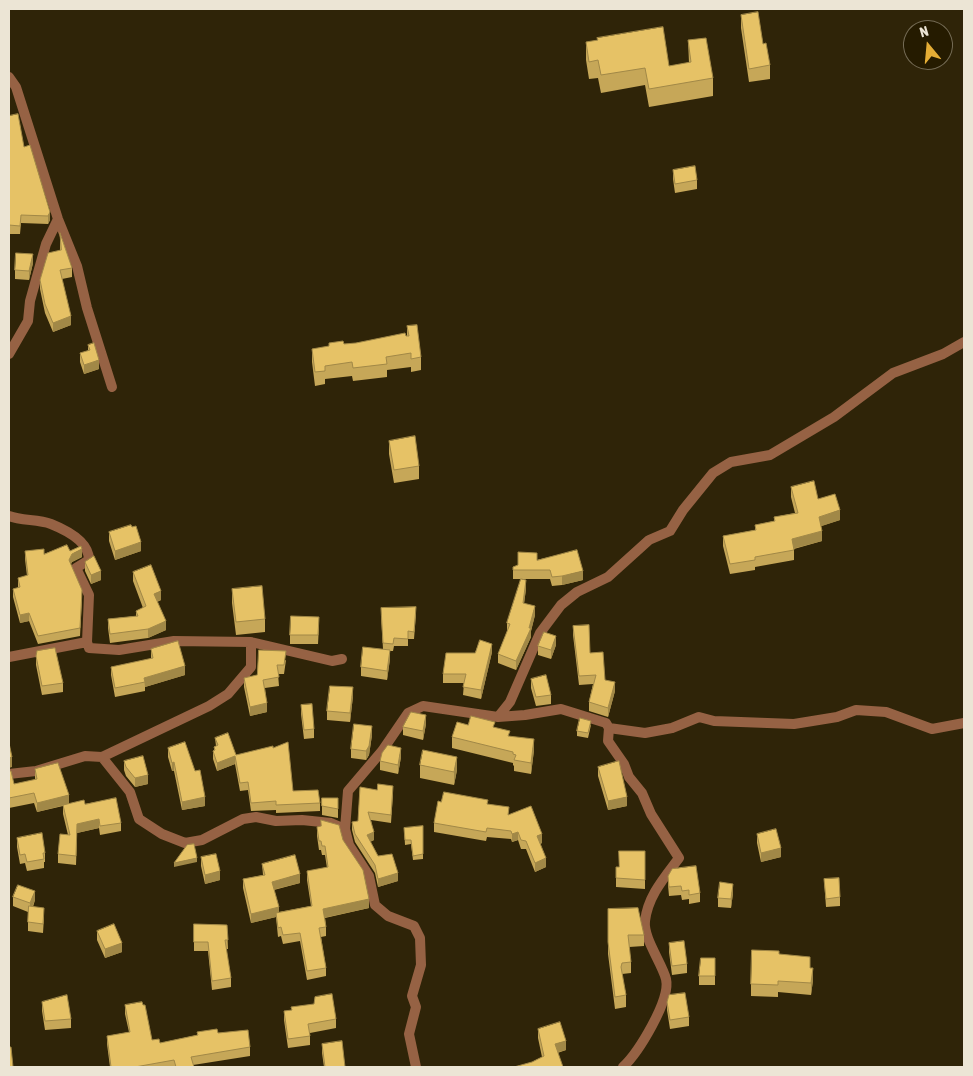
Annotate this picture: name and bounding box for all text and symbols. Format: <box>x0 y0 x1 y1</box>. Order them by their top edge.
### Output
north arrow <box>903 20 953 70</box>
text: N <box>918 23 930 40</box>

